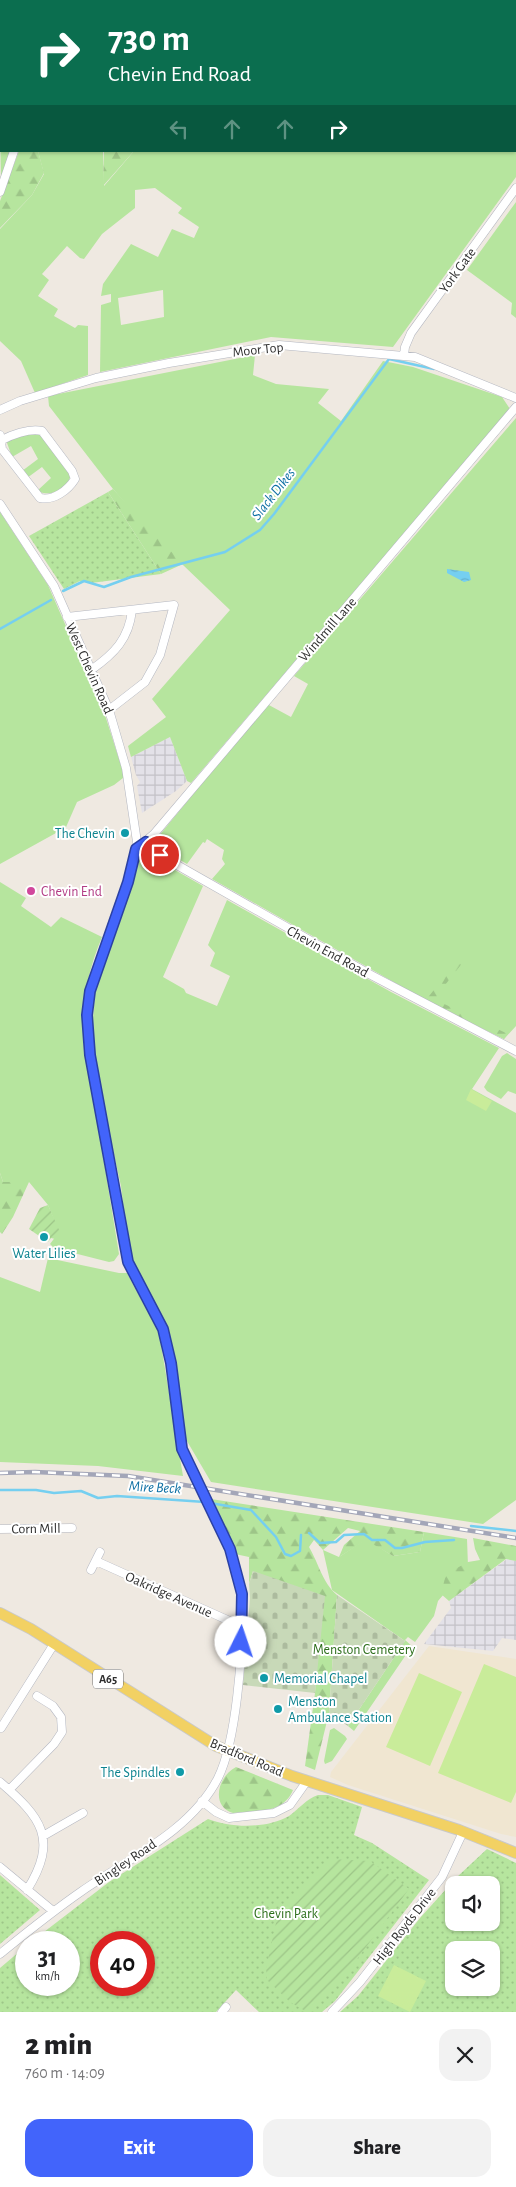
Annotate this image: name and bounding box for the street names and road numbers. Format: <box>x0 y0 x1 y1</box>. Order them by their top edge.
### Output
street label: York Gate <box>437 245 479 296</box>
street label: Moor Top <box>232 340 284 360</box>
street label: Windmill Lane <box>296 595 359 664</box>
street label: West Chevin Road <box>63 621 115 716</box>
street label: Chevin End Road <box>284 924 371 980</box>
street label: Corn Mill <box>11 1522 61 1536</box>
street label: Oakridge Avenue <box>123 1570 214 1620</box>
road number: A65 <box>93 1670 123 1688</box>
street label: Bradford Road <box>208 1736 285 1780</box>
street label: Bingley Road <box>92 1837 159 1888</box>
street label: High Royds Drive <box>371 1886 439 1968</box>

